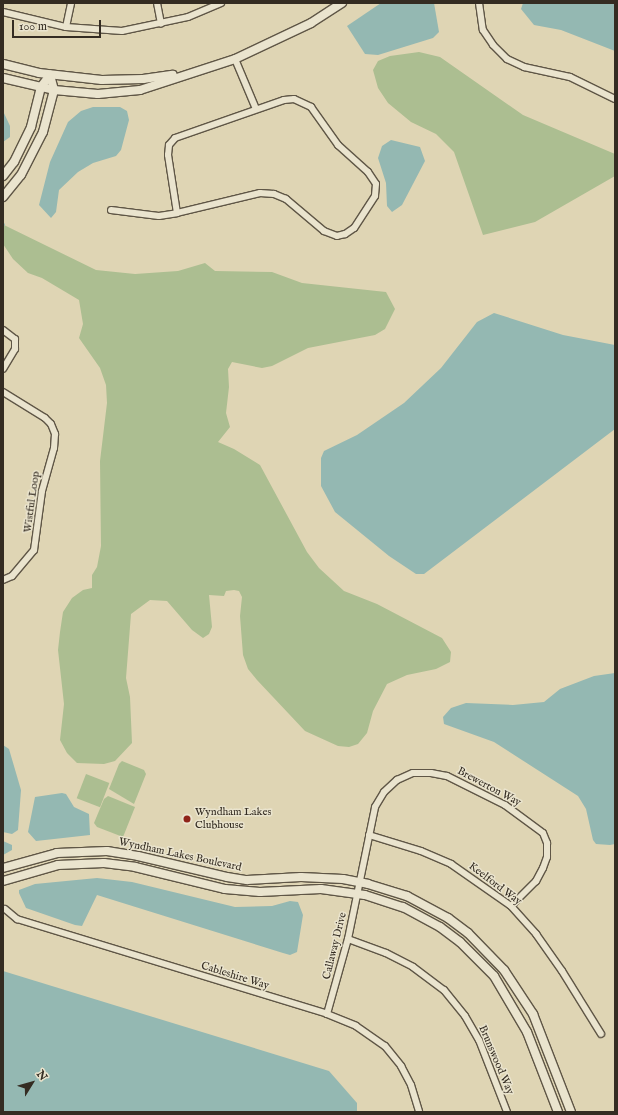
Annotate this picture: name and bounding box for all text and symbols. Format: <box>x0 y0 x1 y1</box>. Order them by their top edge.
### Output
scale bar <box>14 12 103 38</box>
text: 100 m <box>19 19 47 34</box>
street label: Wistful Loop <box>21 470 43 534</box>
street label: Brewerton Way <box>455 765 523 809</box>
place label: Wyndham Lakes Clubhouse <box>195 806 271 832</box>
marker: Wyndham Lakes Clubhouse <box>182 814 192 824</box>
street label: Wyndham Lakes Boulevard <box>117 836 243 874</box>
street label: Keelford Way <box>466 860 524 908</box>
street label: Callaway Drive <box>320 911 350 981</box>
street label: Cableshire Way <box>199 959 271 993</box>
street label: Brunswood Way <box>475 1023 517 1097</box>
north arrow <box>12 1063 52 1103</box>
text: N <box>33 1068 50 1084</box>

